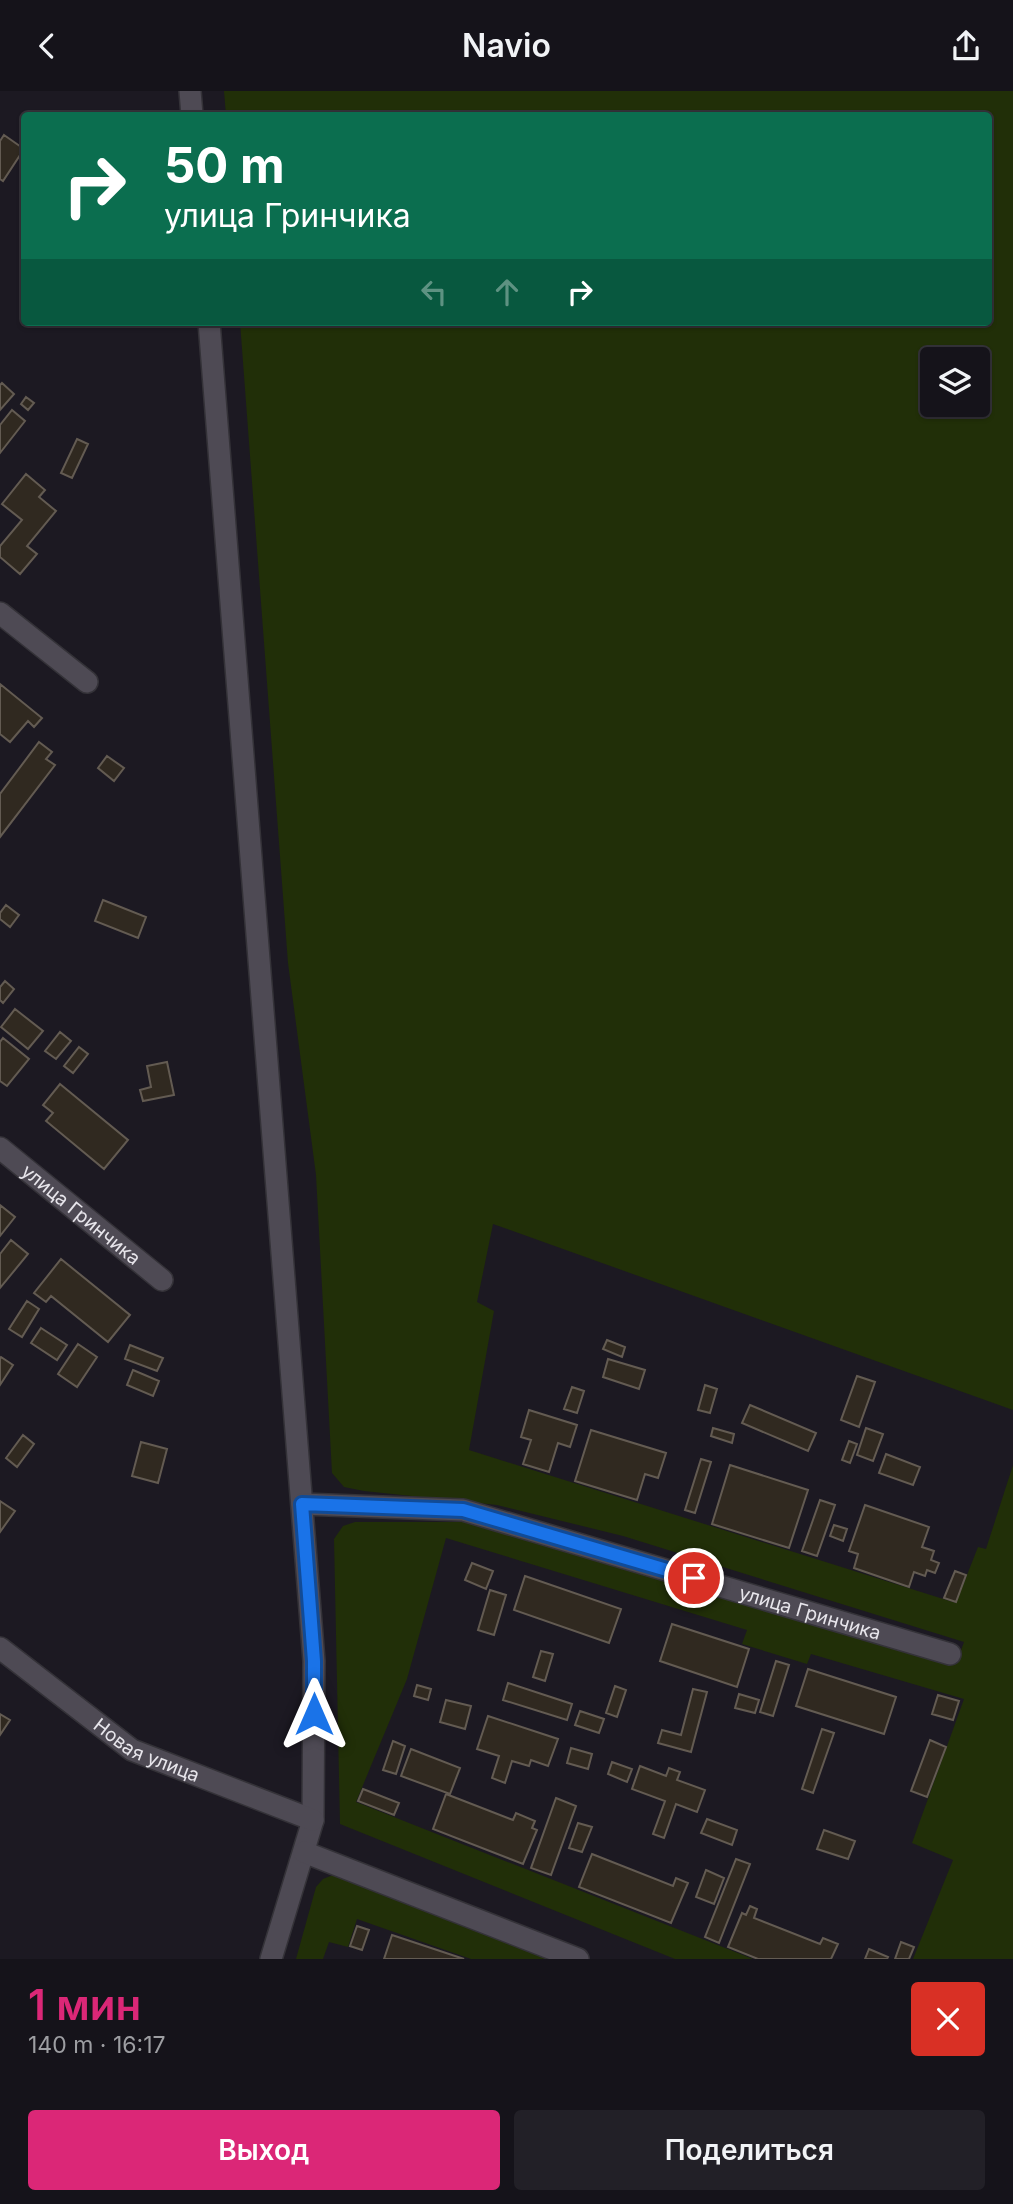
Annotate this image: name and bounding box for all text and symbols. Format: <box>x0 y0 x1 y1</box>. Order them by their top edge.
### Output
text: Navio <box>462 26 551 65</box>
icon: back <box>28 27 66 65</box>
icon: share <box>947 27 985 65</box>
text: 50 m <box>164 136 285 195</box>
icon: right <box>49 140 140 231</box>
text: улица Гринчика <box>164 196 411 235</box>
icon: left <box>415 273 453 311</box>
icon: ahead <box>488 273 526 311</box>
icon: right <box>561 273 599 311</box>
map controls <box>920 347 990 417</box>
button: layers <box>920 347 990 417</box>
street label: улица Гринчика <box>17 1159 146 1270</box>
pin <box>664 1548 724 1608</box>
icon: arrive <box>675 1559 713 1597</box>
street label: улица Гринчика <box>736 1581 884 1644</box>
position arrow <box>277 1677 351 1751</box>
street label: Новая улица <box>89 1713 203 1787</box>
text: 1 мин <box>28 1979 141 2030</box>
button: close <box>911 1982 985 2056</box>
text: 140 m · 16:17 <box>28 2031 166 2059</box>
button: Выход <box>28 2110 500 2190</box>
button: Поделиться <box>514 2110 985 2190</box>

